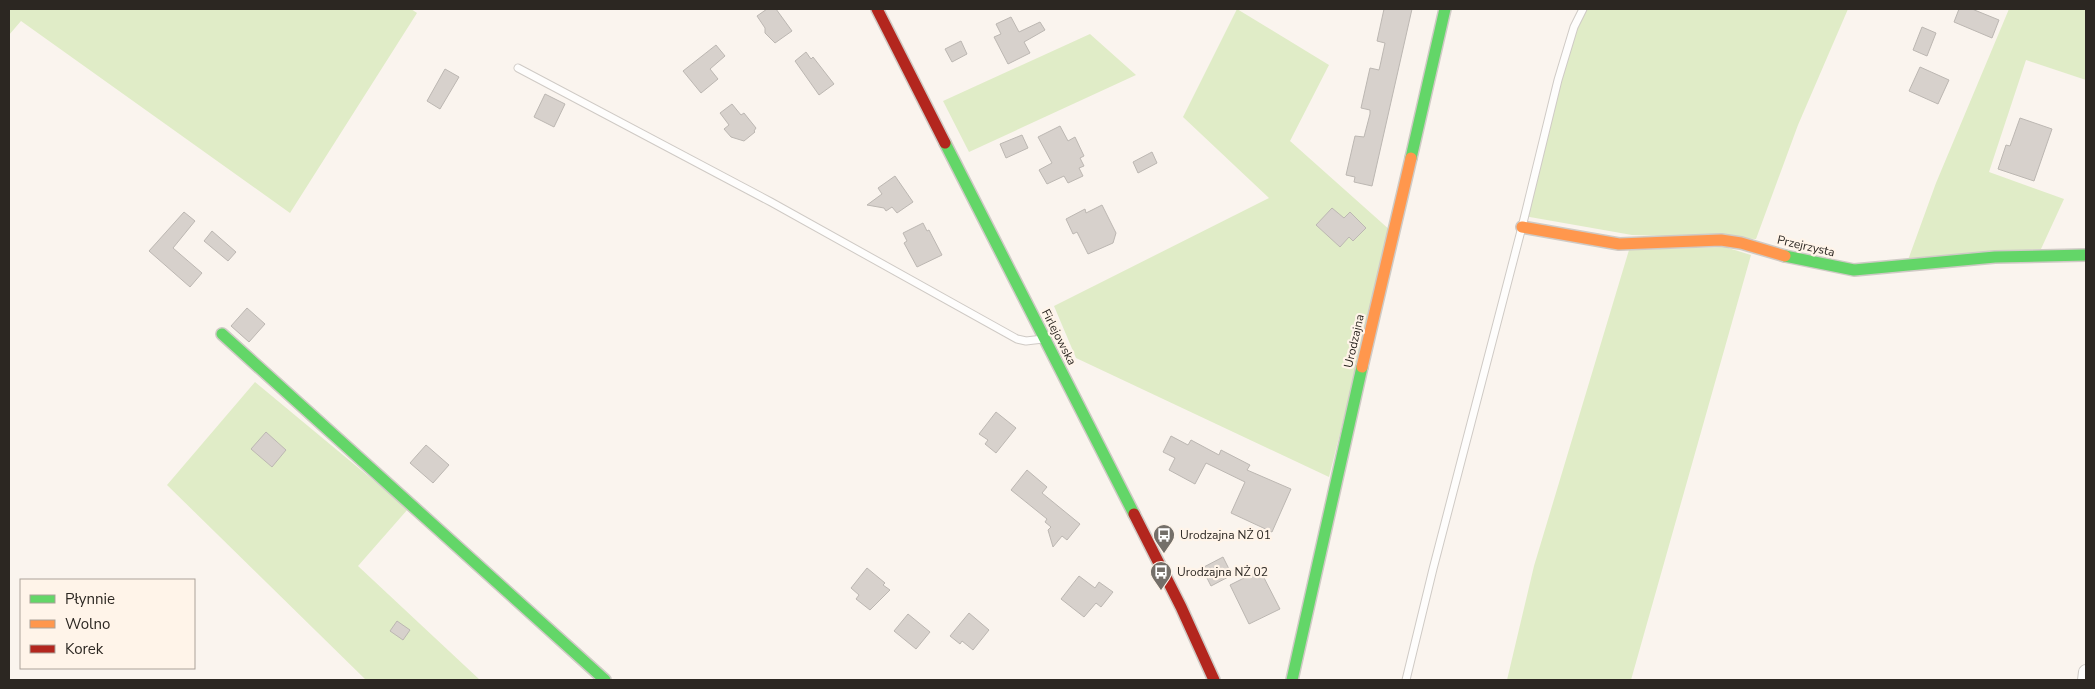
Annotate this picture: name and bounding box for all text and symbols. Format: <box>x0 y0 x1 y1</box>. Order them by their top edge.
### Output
street label: Przejrzysta <box>1776 232 1836 260</box>
street label: Firlejowska <box>1038 306 1080 368</box>
street label: Urodzajna <box>1340 313 1368 369</box>
bus stop icon: Urodzajna NŻ 01 <box>1152 523 1176 554</box>
place label: Urodzajna NŻ 01 <box>1180 527 1271 543</box>
bus stop icon: Urodzajna NŻ 02 <box>1149 560 1173 591</box>
place label: Urodzajna NŻ 02 <box>1177 564 1268 580</box>
legend <box>20 579 195 669</box>
text: Płynnie <box>65 589 115 609</box>
text: Wolno <box>65 614 110 634</box>
text: Korek <box>65 639 104 659</box>

